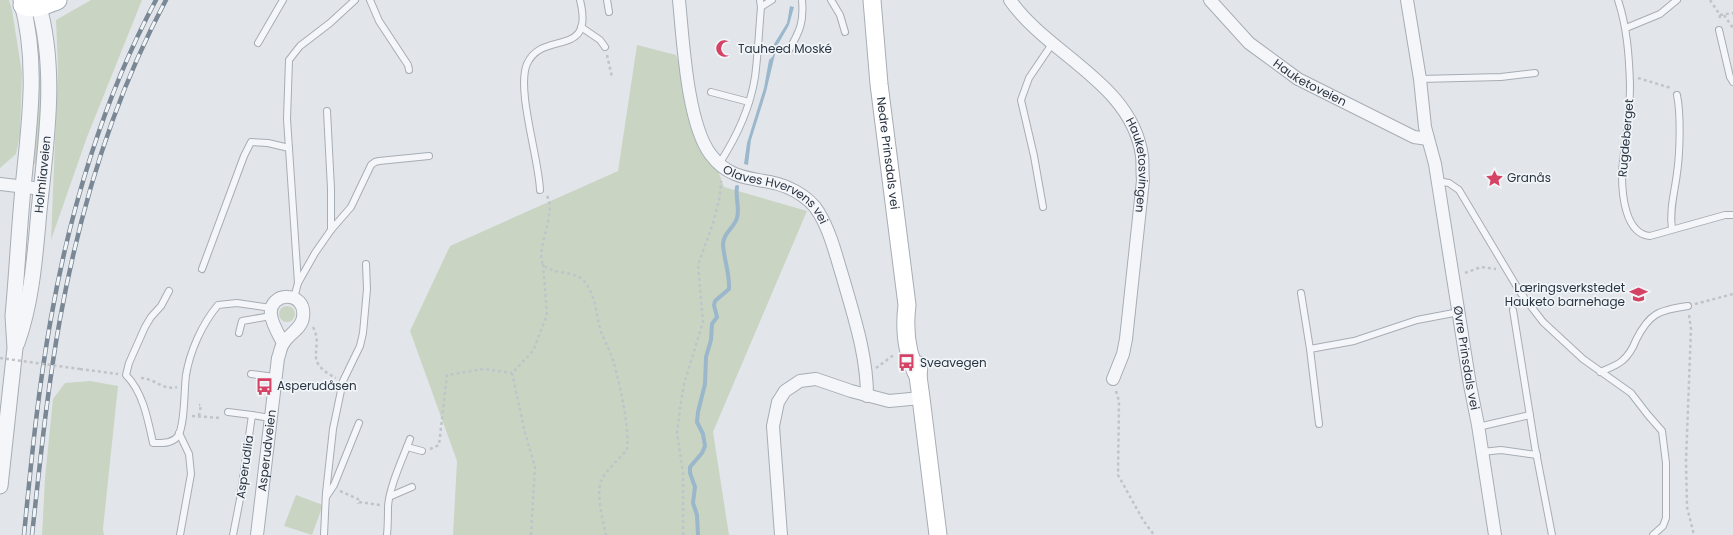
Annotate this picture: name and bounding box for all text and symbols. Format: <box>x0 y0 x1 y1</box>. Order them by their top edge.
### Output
mosque icon: Tauheed Moské <box>715 39 735 59</box>
place label: Tauheed Moské <box>738 40 832 57</box>
street label: Hauketoveien <box>1270 55 1350 110</box>
street label: Nedre Prinsdals vei <box>873 96 904 210</box>
street label: Rugdeberget <box>1614 98 1637 178</box>
street label: Hauketosvingen <box>1122 114 1152 213</box>
street label: Holmliaveien <box>30 135 55 214</box>
street label: Olaves Hvervens vei <box>720 160 833 227</box>
place icon: Granås <box>1484 168 1504 188</box>
place label: Granås <box>1507 169 1551 186</box>
place label: Læringsverkstedet Hauketo barnehage <box>1505 279 1625 310</box>
school or university icon: Læringsverkstedet Hauketo barnehage <box>1628 285 1648 305</box>
street label: Øvre Prinsdals vei <box>1450 304 1484 411</box>
bus stop icon: Sveavegen <box>897 353 917 373</box>
place label: Sveavegen <box>920 354 987 371</box>
bus stop icon: Asperudåsen <box>254 376 274 396</box>
place label: Asperudåsen <box>277 377 357 394</box>
street label: Asperudveien <box>253 409 280 493</box>
street label: Asperudlia <box>232 434 257 500</box>

